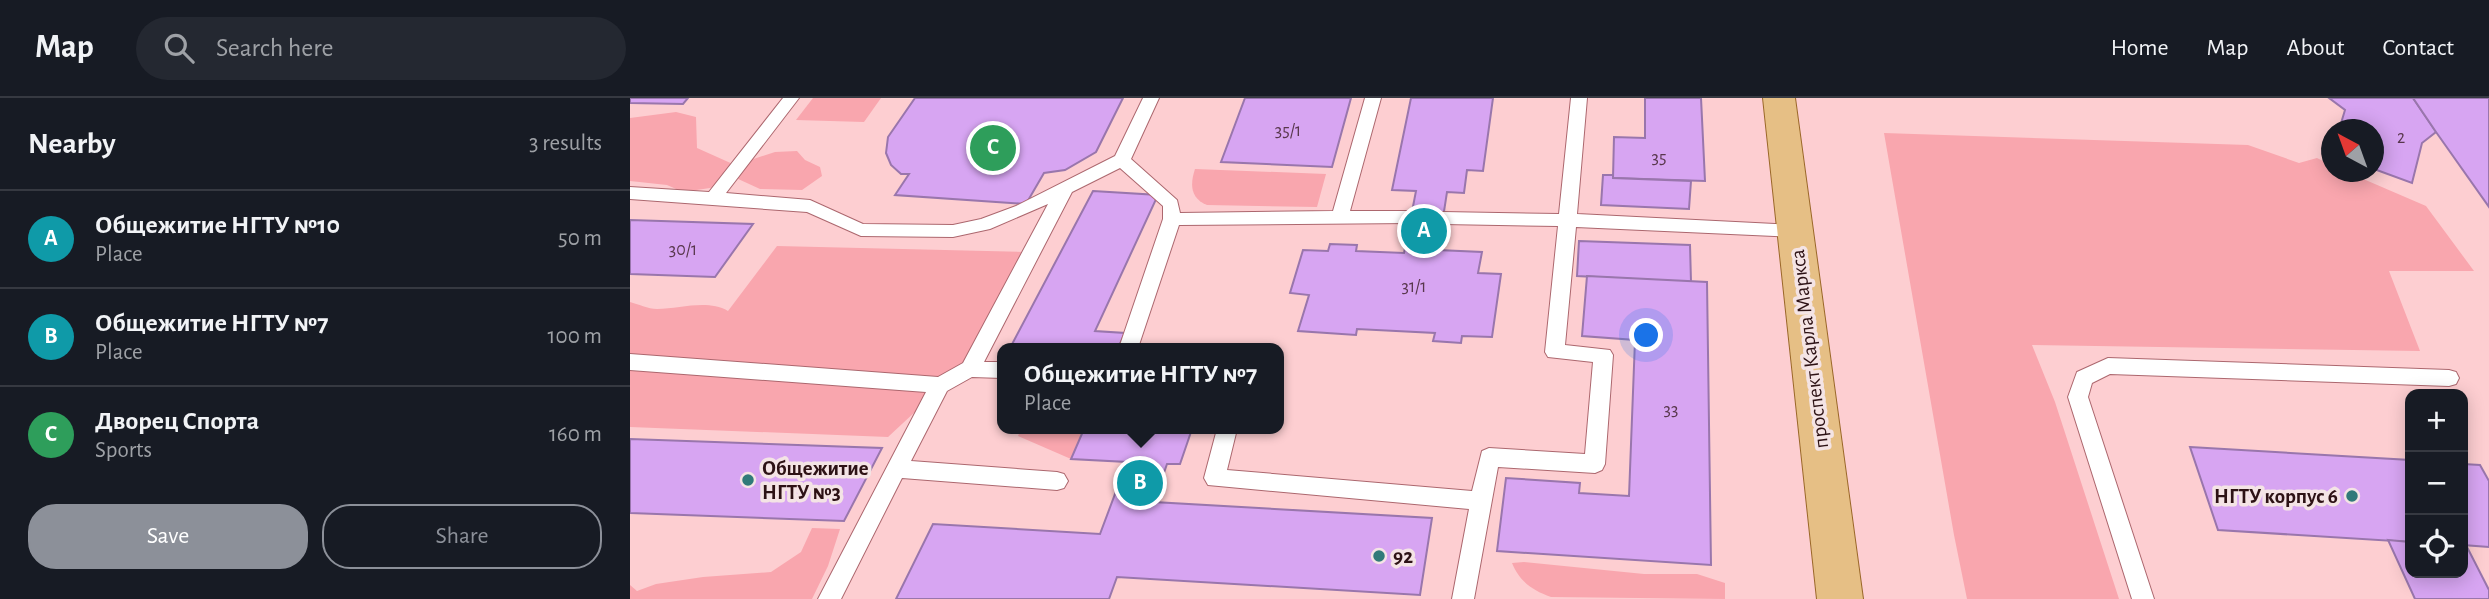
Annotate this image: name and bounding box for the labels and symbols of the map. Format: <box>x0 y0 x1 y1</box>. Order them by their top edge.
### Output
north arrow <box>2321 119 2384 182</box>
pin: C <box>970 122 1016 174</box>
house number: 35/1 <box>1275 122 1301 140</box>
house number: 2 <box>2397 129 2405 147</box>
house number: 35 <box>1652 149 1666 167</box>
pin: A <box>1401 205 1447 257</box>
house number: 30/1 <box>669 241 697 259</box>
street label: проспект Карла Маркса <box>1787 248 1832 450</box>
house number: 31/1 <box>1402 278 1426 296</box>
your location <box>1629 318 1663 352</box>
house number: 33 <box>1664 401 1678 419</box>
pin: B <box>1117 457 1163 509</box>
place label: Общежитие НГТУ №3 <box>762 458 869 503</box>
marker: Общежитие НГТУ №3 <box>740 472 756 488</box>
place label: НГТУ корпус 6 <box>2214 486 2338 507</box>
marker: НГТУ корпус 6 <box>2344 488 2360 504</box>
place label: 92 <box>1393 546 1413 567</box>
marker: 92 <box>1371 548 1387 564</box>

